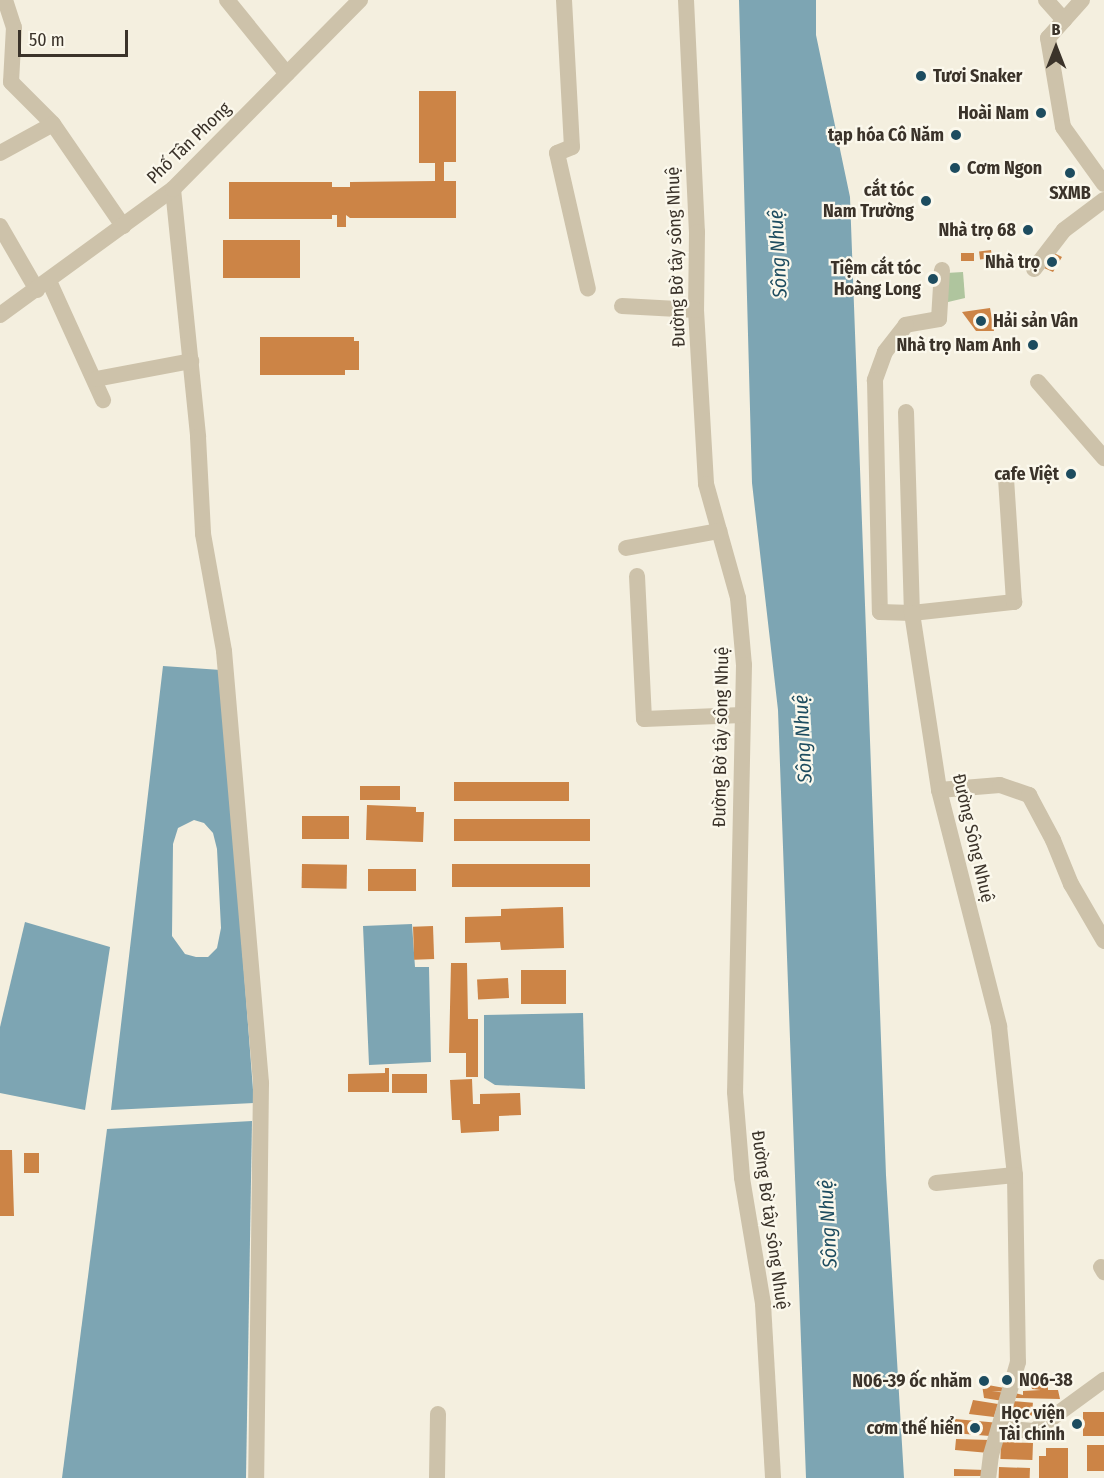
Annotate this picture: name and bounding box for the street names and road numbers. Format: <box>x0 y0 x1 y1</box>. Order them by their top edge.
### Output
street label: Phố Tân Phong <box>143 98 235 188</box>
street label: Đường Bờ tây sông Nhuệ <box>662 166 690 348</box>
street label: Đường Bờ tây sông Nhuệ <box>709 647 733 827</box>
street label: Đường Sông Nhuệ <box>948 772 998 904</box>
street label: Đường Bờ tây sông Nhuệ <box>747 1129 793 1311</box>

